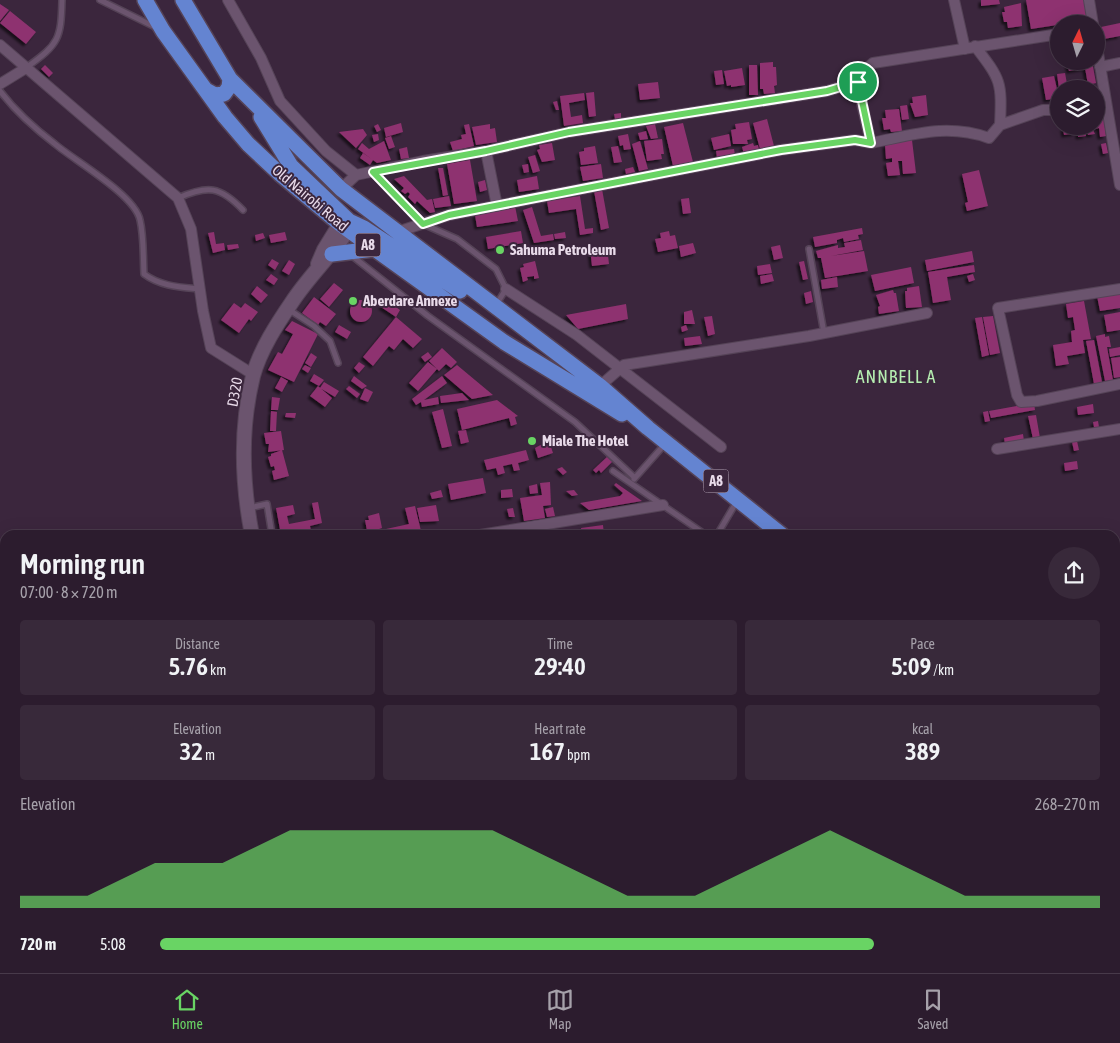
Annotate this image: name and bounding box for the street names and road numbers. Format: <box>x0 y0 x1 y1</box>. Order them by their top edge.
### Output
street label: Old Nairobi Road <box>269 161 352 234</box>
road number: A8 <box>356 234 380 256</box>
street label: D320 <box>224 376 245 408</box>
road number: A8 <box>704 470 728 492</box>

